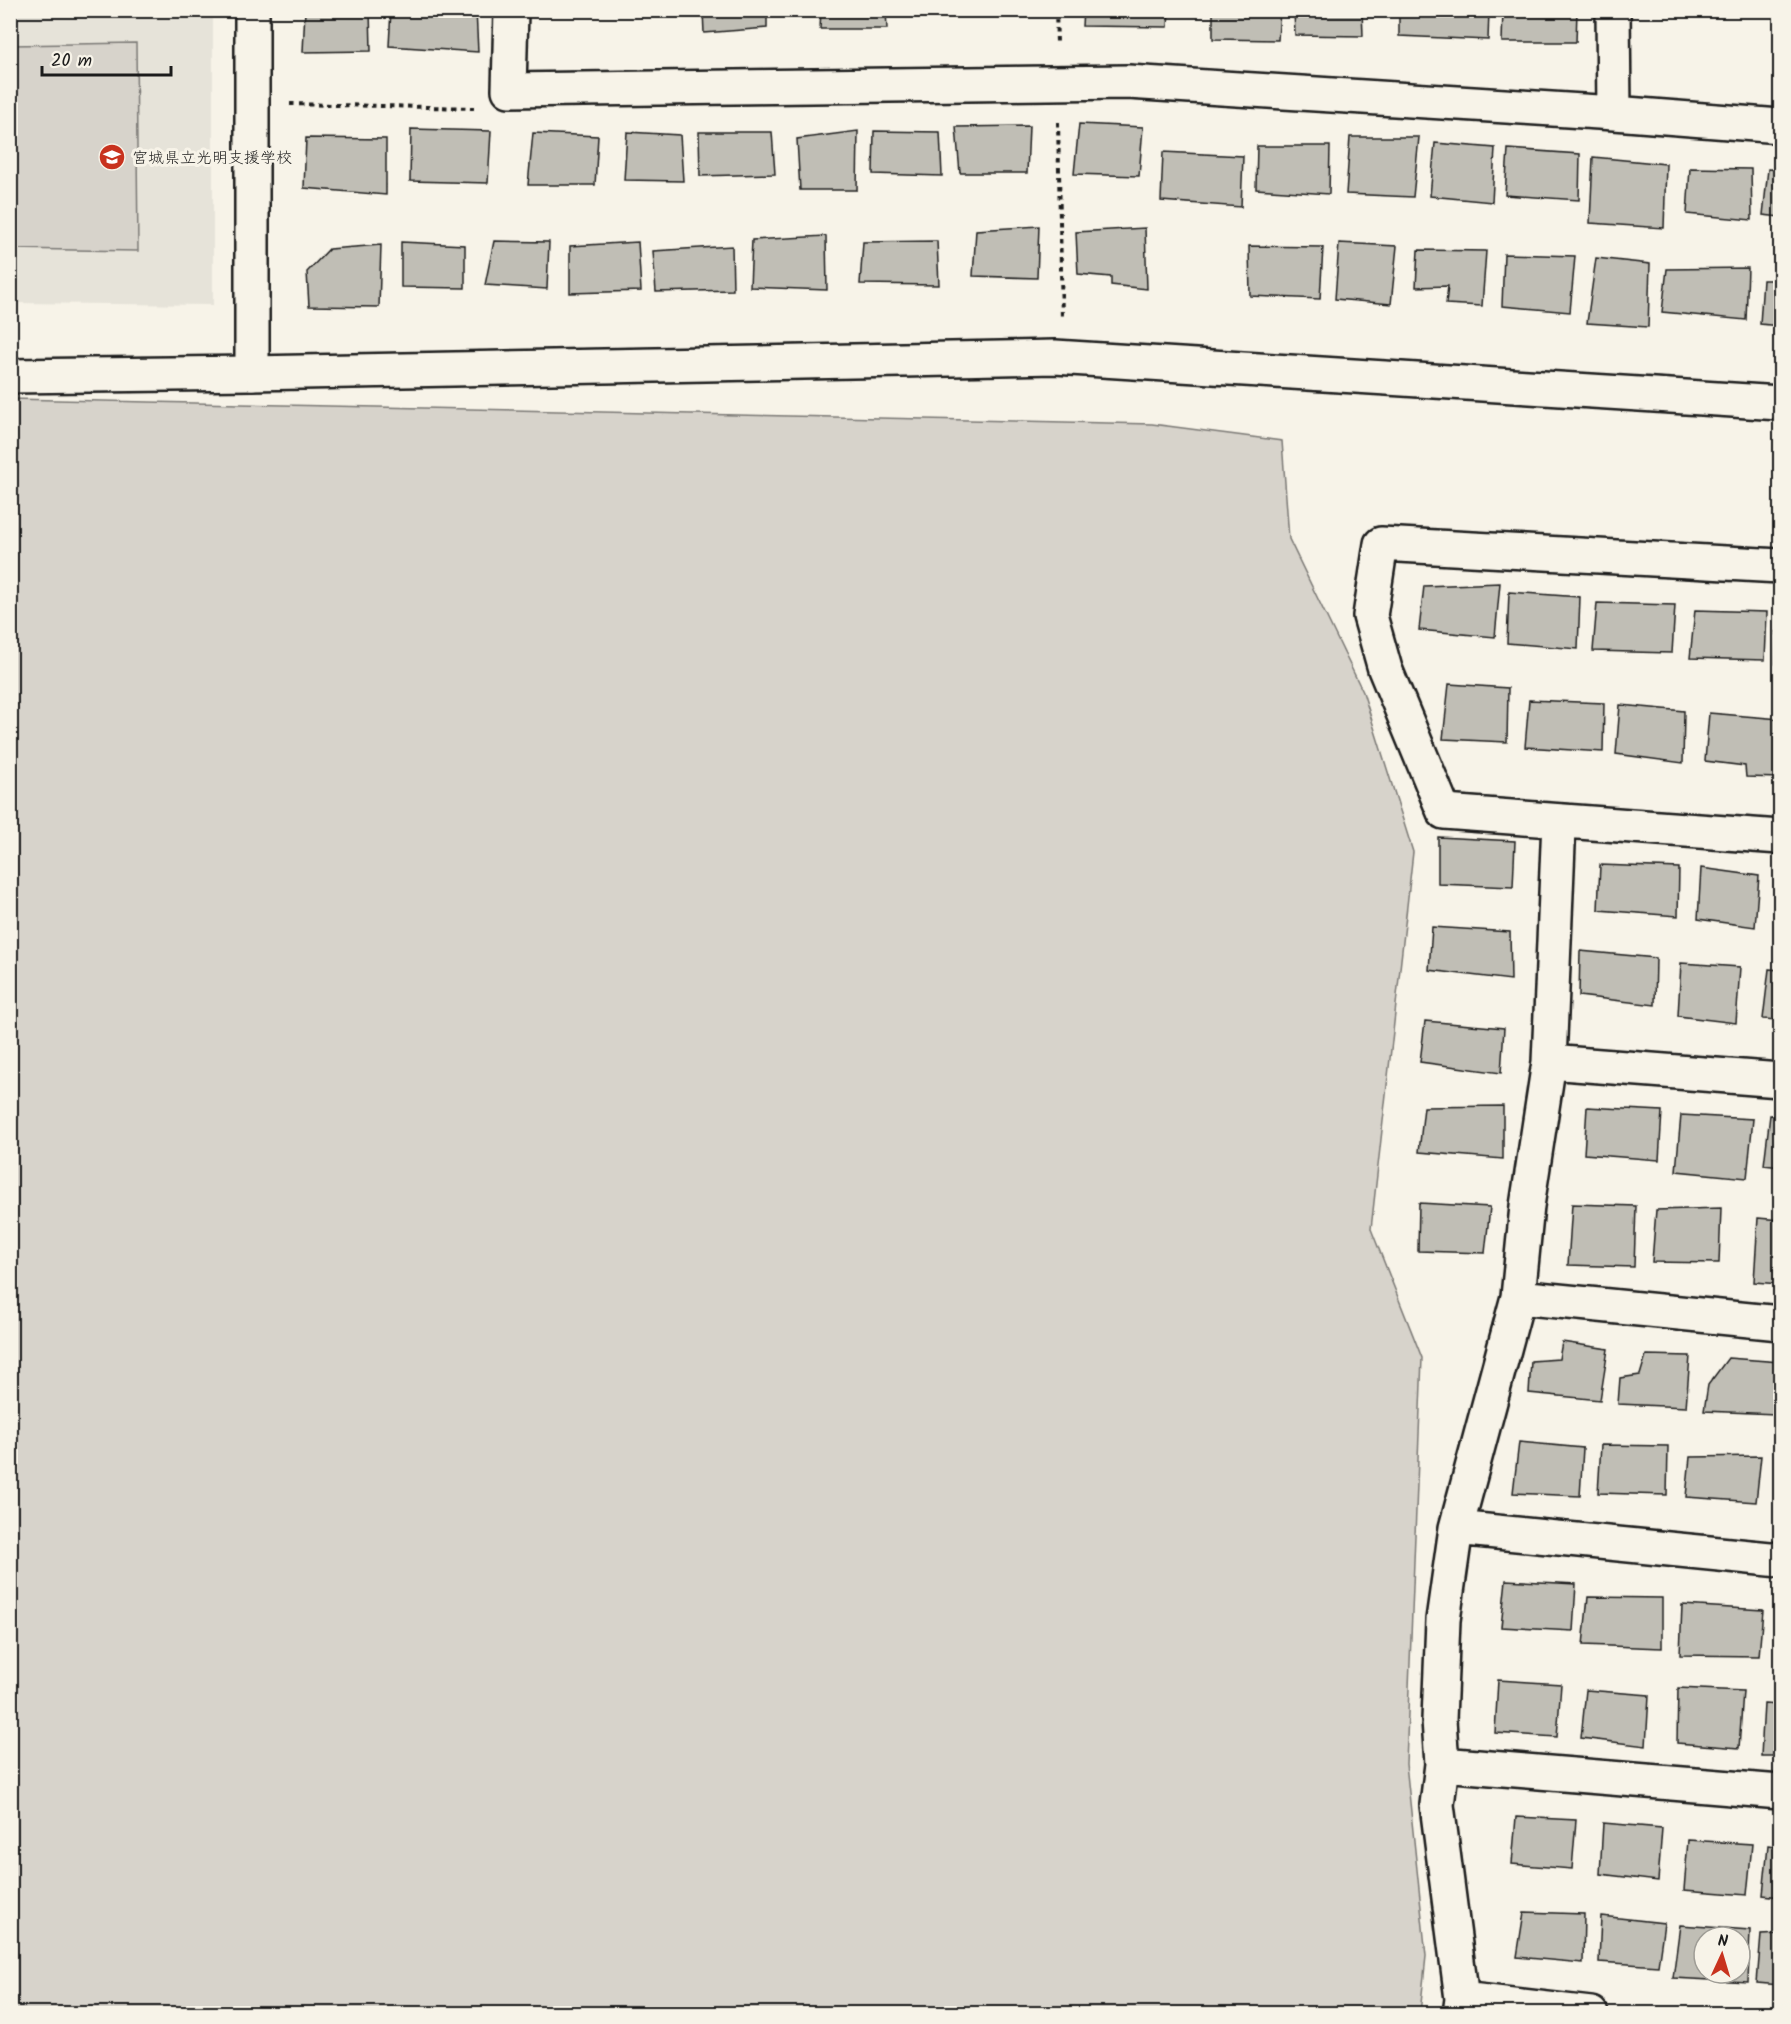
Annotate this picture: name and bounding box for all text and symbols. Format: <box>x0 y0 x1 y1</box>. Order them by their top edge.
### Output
scale bar <box>42 39 171 77</box>
text: 20 m <box>51 47 92 76</box>
school or university icon: 宮城県立光明支援学校 <box>97 142 127 172</box>
place label: 宮城県立光明支援学校 <box>132 146 292 171</box>
north arrow <box>1692 1925 1752 1985</box>
text: N <box>1717 1929 1729 1954</box>

